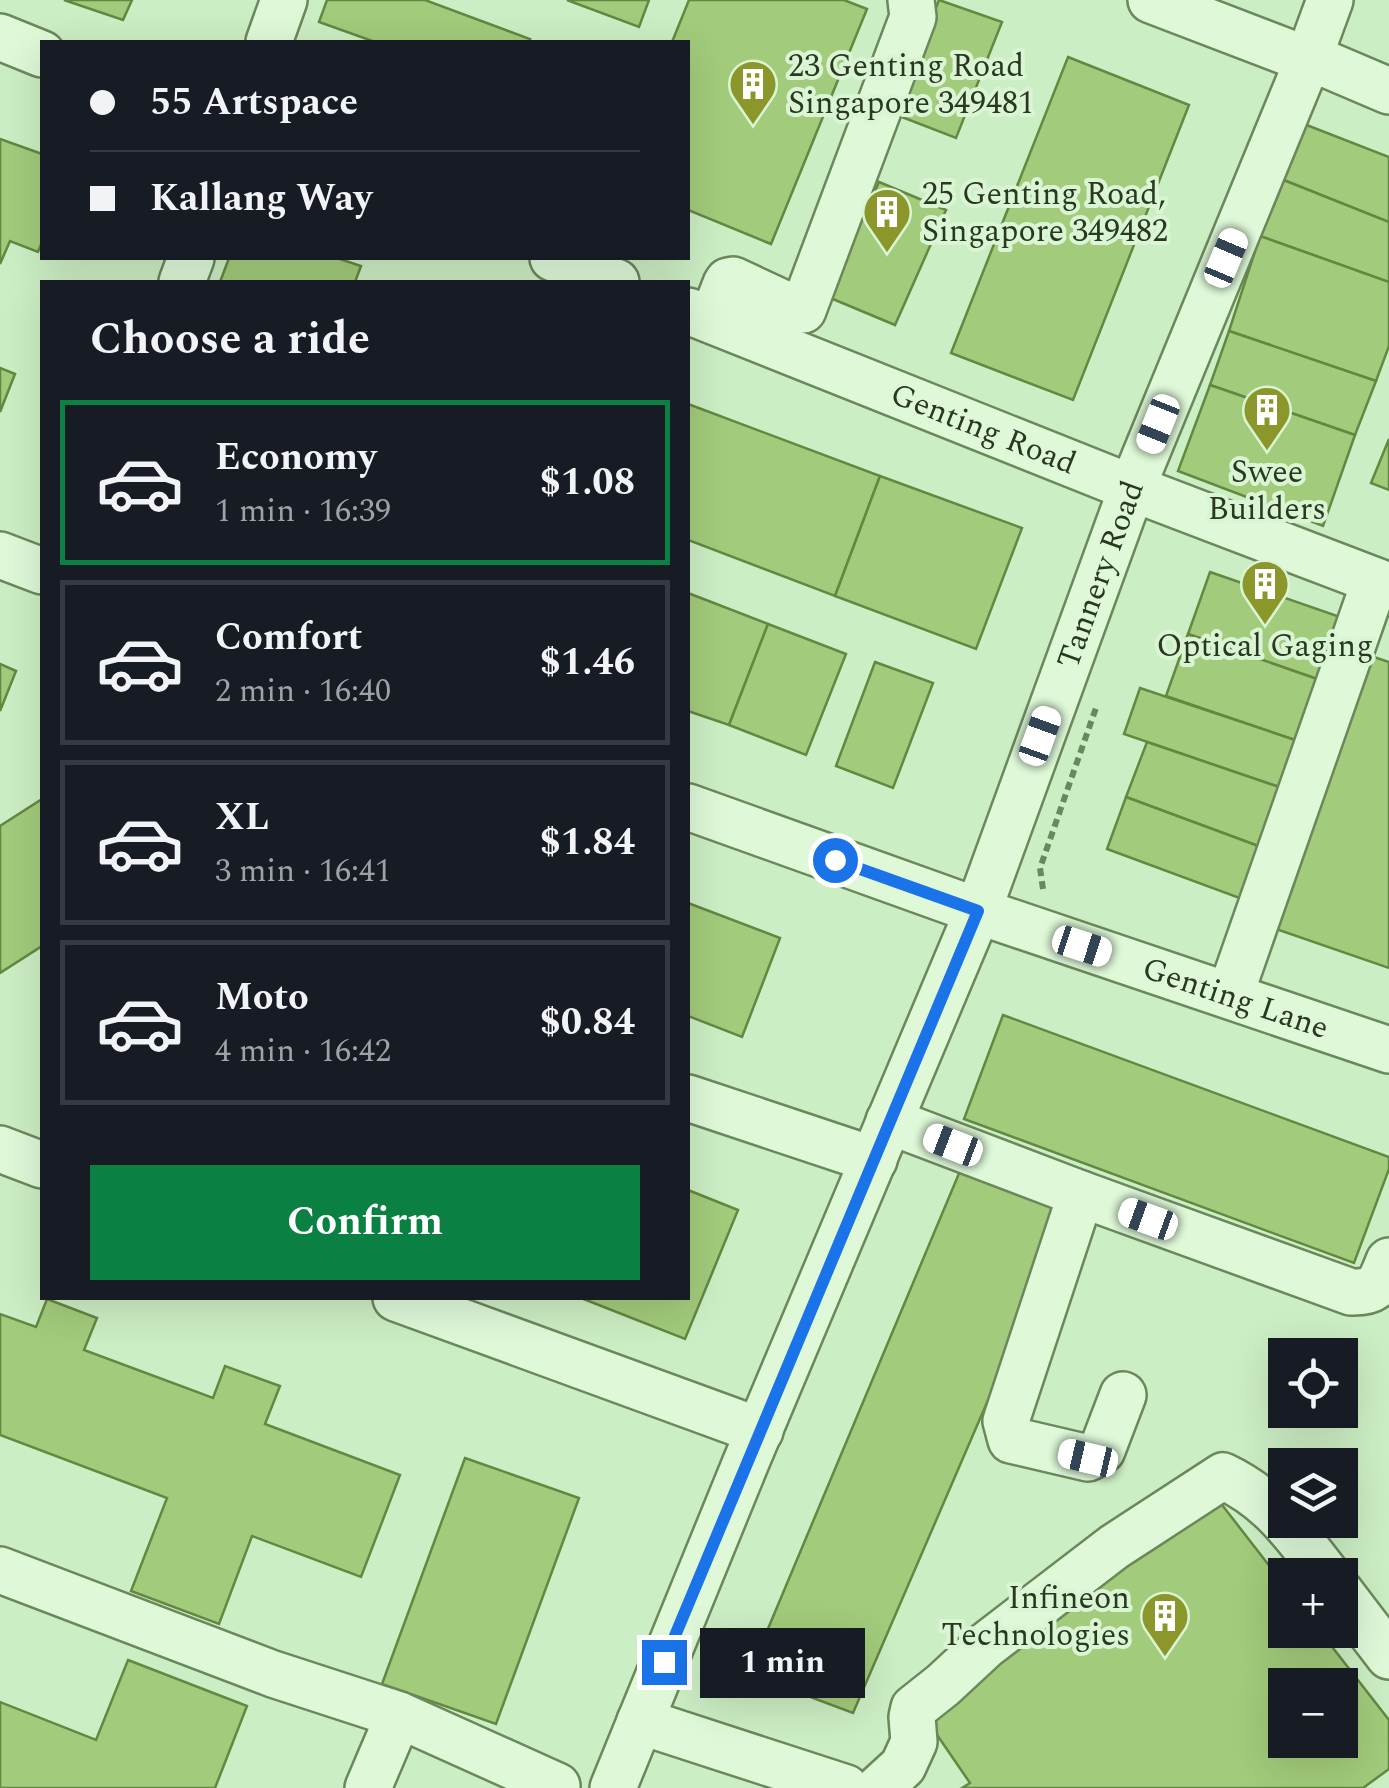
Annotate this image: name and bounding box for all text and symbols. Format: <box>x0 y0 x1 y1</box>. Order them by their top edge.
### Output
place label: 23 Genting Road Singapore 349481 <box>788 42 1034 128</box>
building icon: 23 Genting Road Singapore 349481 <box>727 58 779 126</box>
text: 55 Artspace <box>150 74 358 132</box>
text: Kallang Way <box>150 170 372 228</box>
place label: 25 Genting Road, Singapore 349482 <box>922 170 1168 256</box>
building icon: 25 Genting Road, Singapore 349482 <box>861 186 913 254</box>
car <box>1200 225 1252 291</box>
text: Choose a ride <box>90 305 370 374</box>
street label: Genting Road <box>883 370 1084 488</box>
building icon: Swee Builders <box>1241 384 1293 452</box>
car <box>1133 391 1183 457</box>
text: Economy <box>215 429 376 487</box>
icon: car <box>95 438 185 528</box>
place label: Swee Builders <box>1208 448 1326 534</box>
text: $1.08 <box>540 454 635 512</box>
street label: Tannery Road <box>1044 474 1157 675</box>
text: 1 min · 16:39 <box>215 487 391 536</box>
building icon: Optical Gaging <box>1239 558 1291 626</box>
text: Comfort <box>215 609 362 667</box>
icon: car <box>95 618 185 708</box>
place label: Optical Gaging <box>1156 622 1374 671</box>
text: $1.46 <box>540 634 635 692</box>
text: 2 min · 16:40 <box>215 667 391 716</box>
car <box>1016 703 1064 769</box>
text: XL <box>215 789 269 847</box>
icon: car <box>95 798 185 888</box>
text: $1.84 <box>540 814 635 872</box>
route start <box>813 838 858 883</box>
text: 3 min · 16:41 <box>215 847 391 896</box>
car <box>1049 922 1115 970</box>
street label: Genting Lane <box>1136 944 1335 1052</box>
text: Moto <box>215 969 309 1027</box>
icon: car <box>95 978 185 1068</box>
text: $0.84 <box>540 994 635 1052</box>
text: 4 min · 16:42 <box>215 1027 391 1076</box>
car <box>920 1120 986 1170</box>
button: Confirm <box>90 1165 640 1280</box>
car <box>1115 1195 1181 1243</box>
map controls <box>1268 1338 1358 1758</box>
button: locate <box>1268 1338 1358 1428</box>
car <box>1055 1437 1121 1479</box>
button: layers <box>1268 1448 1358 1538</box>
button: + <box>1268 1558 1358 1648</box>
place label: Infineon Technologies <box>941 1574 1130 1660</box>
building icon: Infineon Technologies <box>1139 1590 1191 1658</box>
callout: 1 min <box>699 1627 864 1697</box>
text: 1 min <box>740 1638 825 1687</box>
route end <box>642 1640 687 1685</box>
button: − <box>1268 1668 1358 1758</box>

